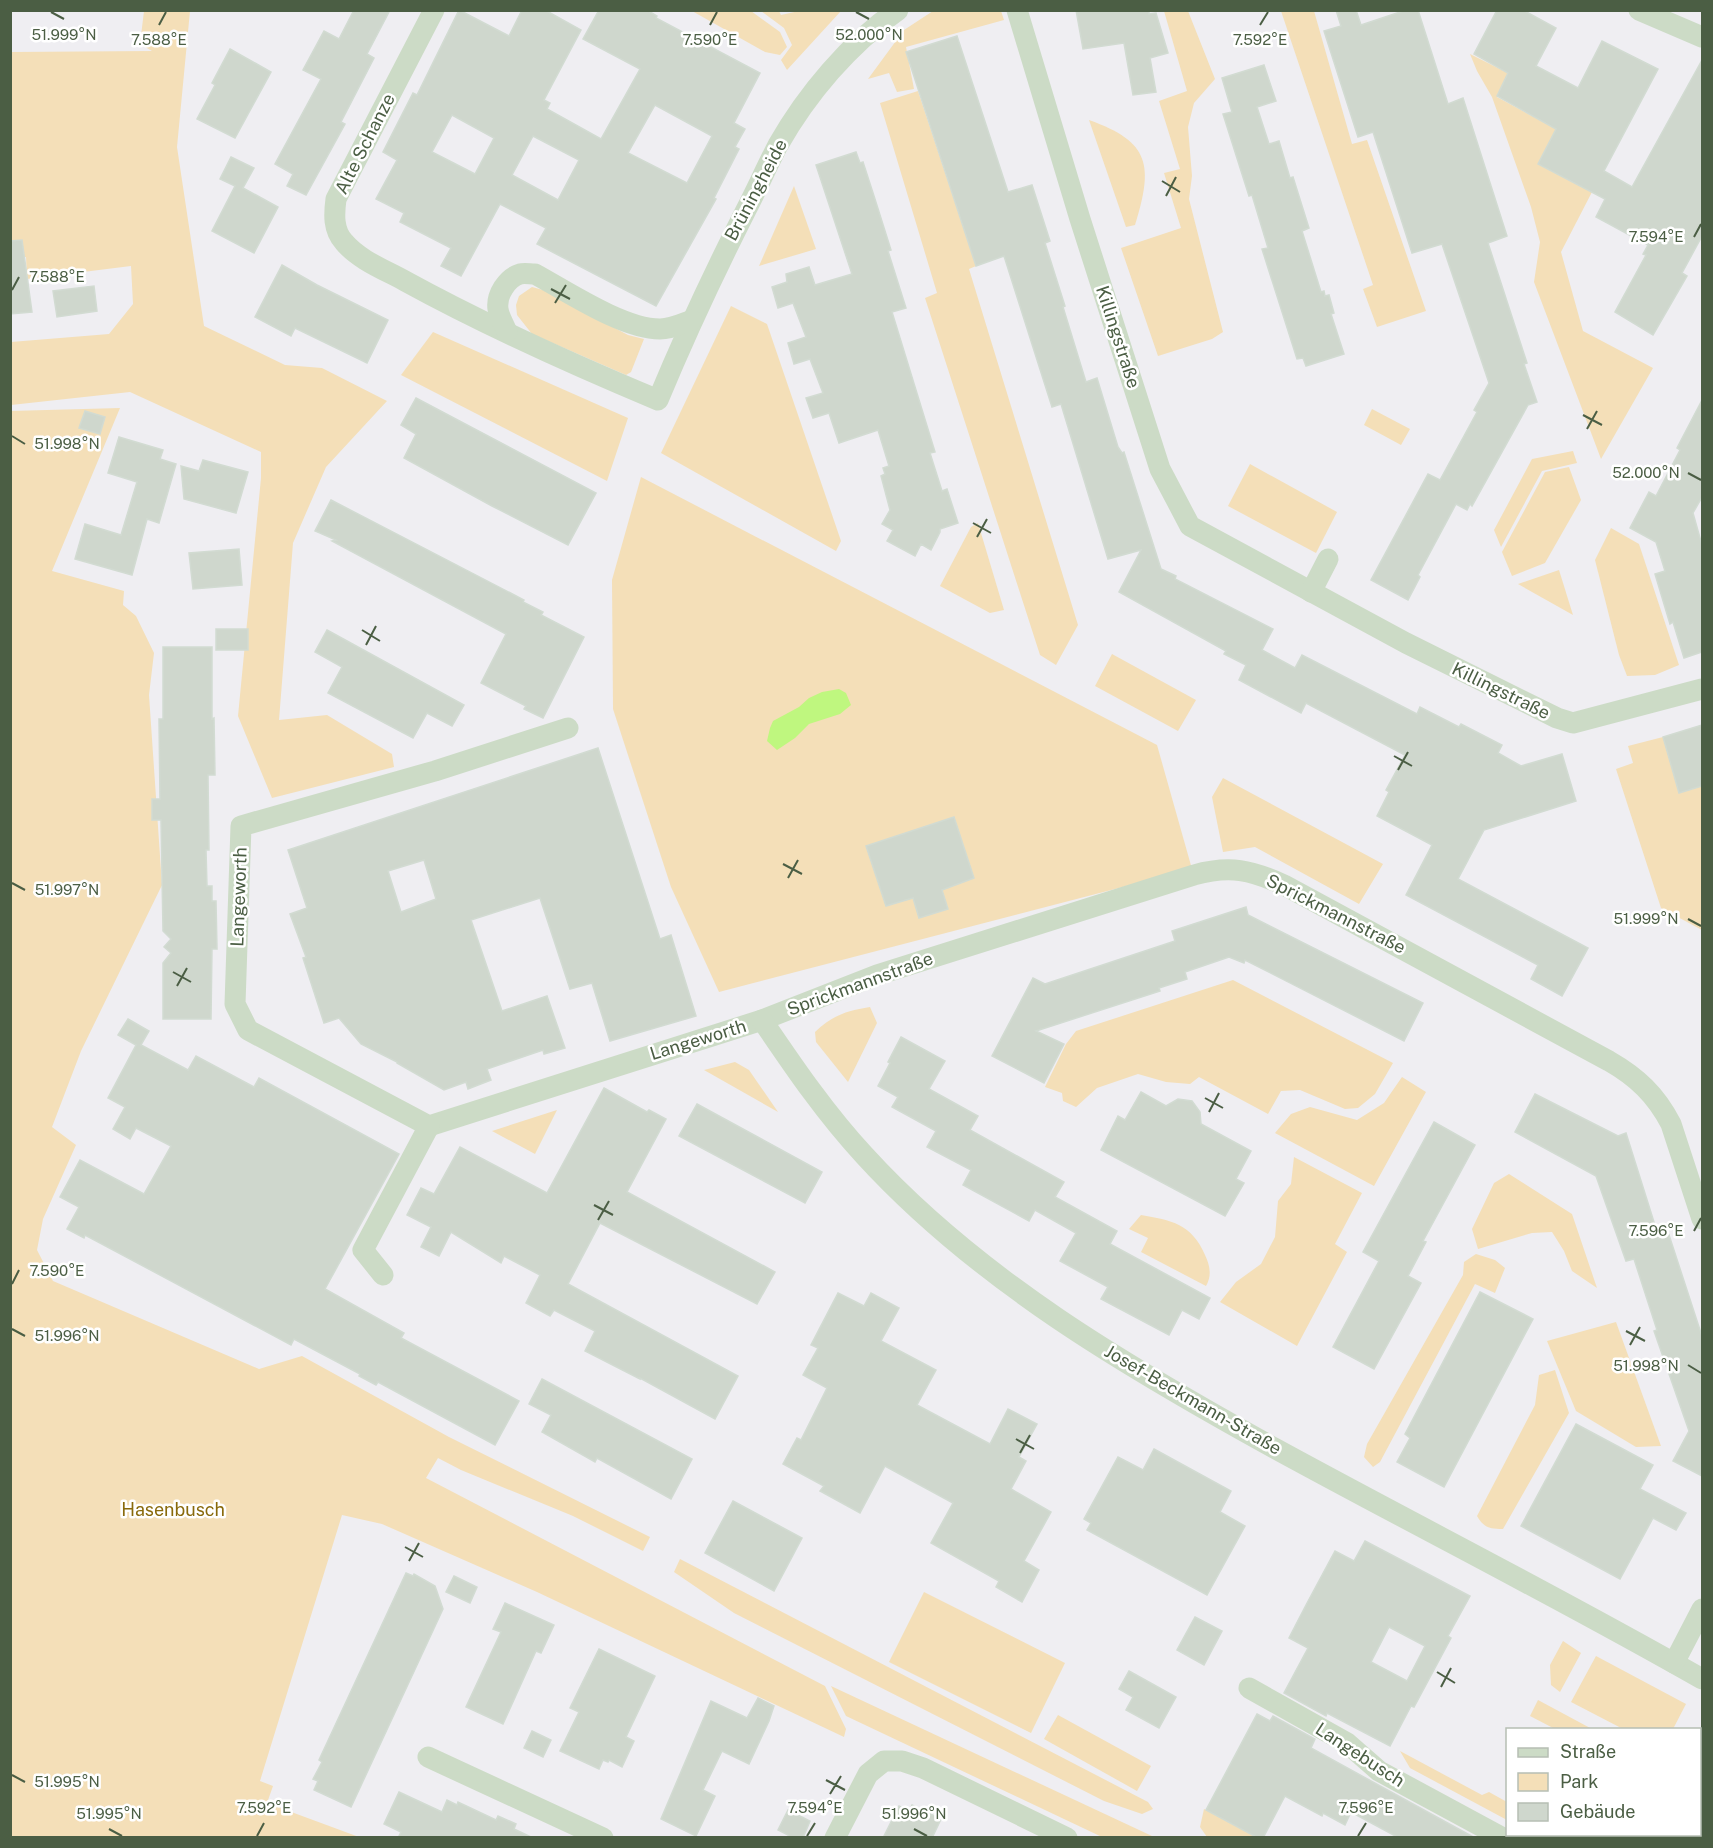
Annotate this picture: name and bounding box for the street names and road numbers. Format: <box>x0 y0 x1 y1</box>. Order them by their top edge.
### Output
street label: Alte Schanze <box>330 90 399 198</box>
street label: Brüningheide <box>720 135 791 244</box>
street label: Killingstraße <box>1092 283 1145 391</box>
street label: Killingstraße <box>1449 658 1554 723</box>
street label: Langeworth <box>226 847 251 947</box>
street label: Sprickmannstraße <box>1263 869 1409 958</box>
street label: Sprickmannstraße <box>784 947 936 1020</box>
street label: Langeworth <box>647 1015 749 1064</box>
street label: Josef-Beckmann-Straße <box>1101 1340 1285 1459</box>
street label: Langebusch <box>1312 1718 1409 1791</box>

